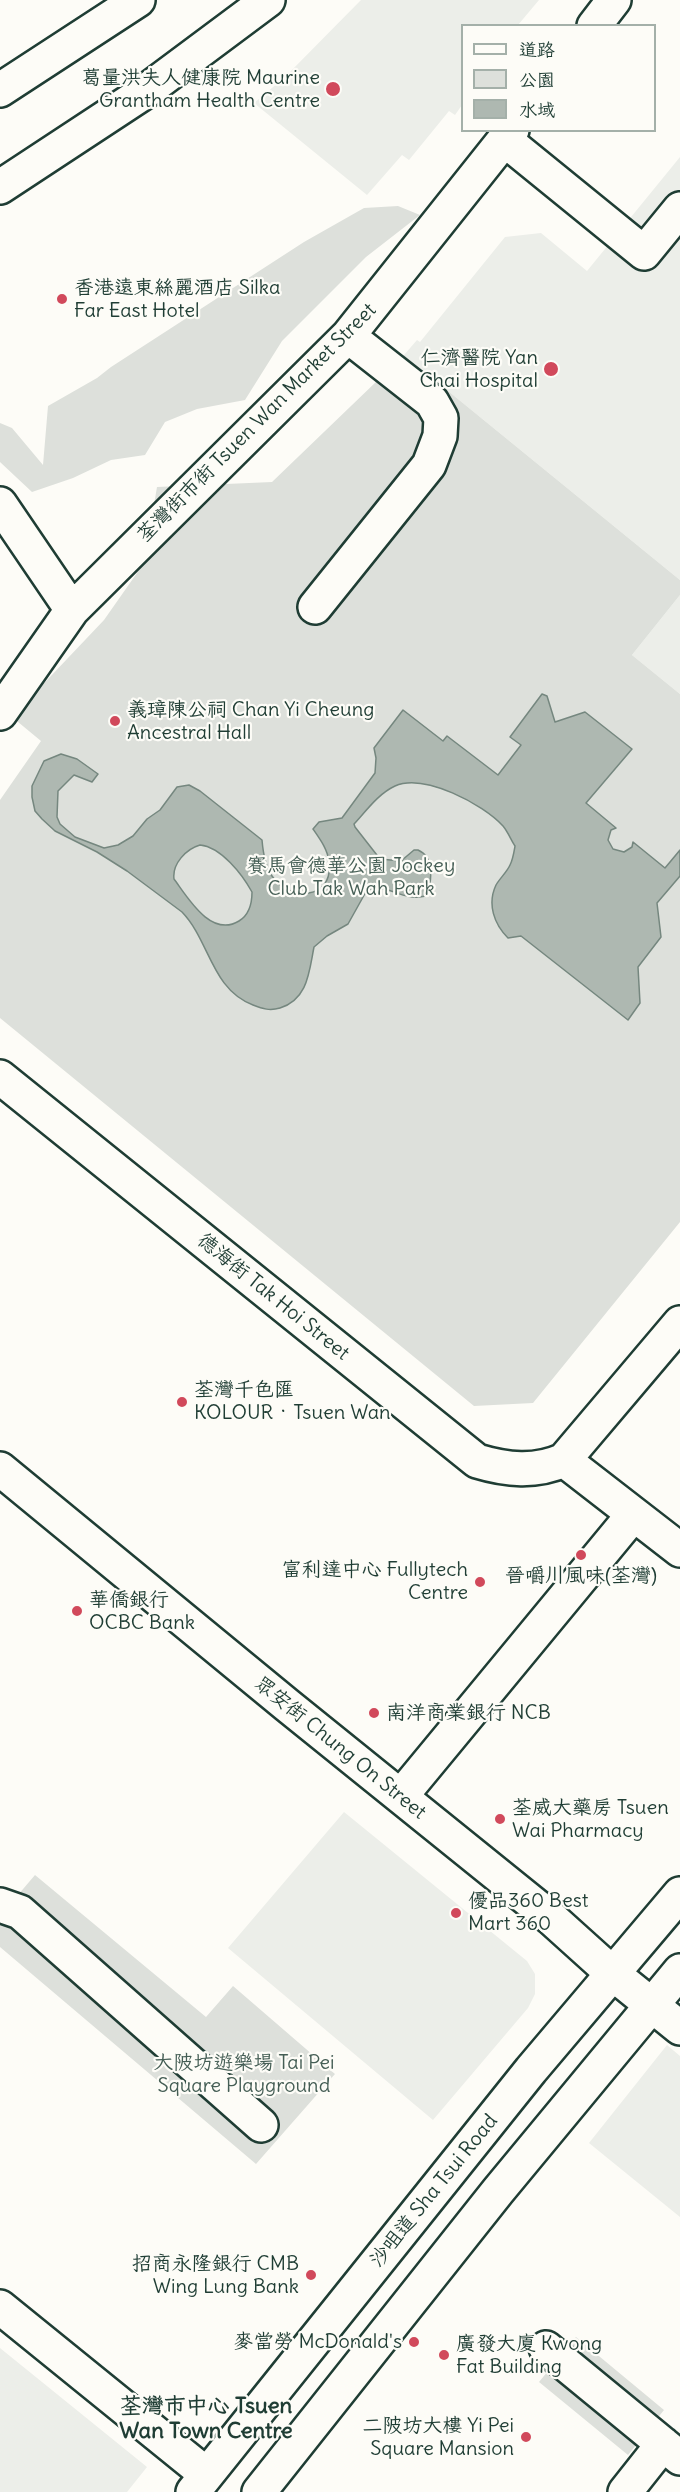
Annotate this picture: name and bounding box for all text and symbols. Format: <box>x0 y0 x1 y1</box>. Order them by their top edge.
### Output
legend <box>461 24 656 132</box>
text: 道路 <box>519 38 555 61</box>
place label: 葛量洪夫人健康院 Maurine Grantham Health Centre <box>81 66 320 113</box>
text: 公園 <box>519 68 555 91</box>
marker: 葛量洪夫人健康院 Maurine Grantham Health Centre <box>324 80 342 98</box>
text: 水域 <box>519 98 555 121</box>
place label: 香港遠東絲麗酒店 Silka Far East Hotel <box>74 276 280 323</box>
marker: 香港遠東絲麗酒店 Silka Far East Hotel <box>55 292 69 306</box>
street label: 荃灣街市街 Tsuen Wan Market Street <box>132 298 382 548</box>
place label: 仁濟醫院 Yan Chai Hospital <box>419 346 538 393</box>
marker: 仁濟醫院 Yan Chai Hospital <box>542 360 560 378</box>
place label: 義璋陳公祠 Chan Yi Cheung Ancestral Hall <box>127 698 374 745</box>
marker: 義璋陳公祠 Chan Yi Cheung Ancestral Hall <box>108 714 122 728</box>
park label: 賽馬會德華公園 Jockey Club Tak Wah Park <box>247 854 455 901</box>
street label: 德海街 Tak Hoi Street <box>192 1228 354 1366</box>
place label: 荃灣千色匯 KOLOUR‧Tsuen Wan <box>194 1378 391 1425</box>
marker: 荃灣千色匯 KOLOUR‧Tsuen Wan <box>175 1395 189 1409</box>
marker: 晉嚼川風味(荃灣) <box>574 1548 588 1562</box>
place label: 富利達中心 Fullytech Centre <box>282 1558 468 1605</box>
place label: 晉嚼川風味(荃灣) <box>505 1564 657 1588</box>
marker: 富利達中心 Fullytech Centre <box>473 1575 487 1589</box>
place label: 華僑銀行 OCBC Bank <box>89 1588 195 1635</box>
marker: 華僑銀行 OCBC Bank <box>70 1604 84 1618</box>
street label: 眾安街 Chung On Street <box>249 1671 431 1825</box>
place label: 南洋商業銀行 NCB <box>386 1701 551 1725</box>
marker: 南洋商業銀行 NCB <box>367 1706 381 1720</box>
place label: 荃威大藥房 Tsuen Wai Pharmacy <box>512 1796 669 1843</box>
marker: 荃威大藥房 Tsuen Wai Pharmacy <box>493 1812 507 1826</box>
place label: 優品360 Best Mart 360 <box>468 1889 589 1936</box>
marker: 優品360 Best Mart 360 <box>449 1906 463 1920</box>
park label: 大陂坊遊樂場 Tai Pei Square Playground <box>153 2051 335 2098</box>
street label: 沙咀道 Sha Tsui Road <box>365 2110 503 2272</box>
place label: 招商永隆銀行 CMB Wing Lung Bank <box>132 2252 299 2299</box>
marker: 招商永隆銀行 CMB Wing Lung Bank <box>304 2268 318 2282</box>
place label: 麥當勞 McDonald's <box>234 2330 402 2354</box>
place label: 廣發大廈 Kwong Fat Building <box>456 2332 602 2379</box>
marker: 麥當勞 McDonald's <box>407 2335 421 2349</box>
marker: 廣發大廈 Kwong Fat Building <box>437 2348 451 2362</box>
district label: 荃灣市中心 Tsuen Wan Town Centre <box>119 2394 293 2446</box>
place label: 二陂坊大樓 Yi Pei Square Mansion <box>362 2414 514 2461</box>
marker: 二陂坊大樓 Yi Pei Square Mansion <box>519 2430 533 2444</box>

